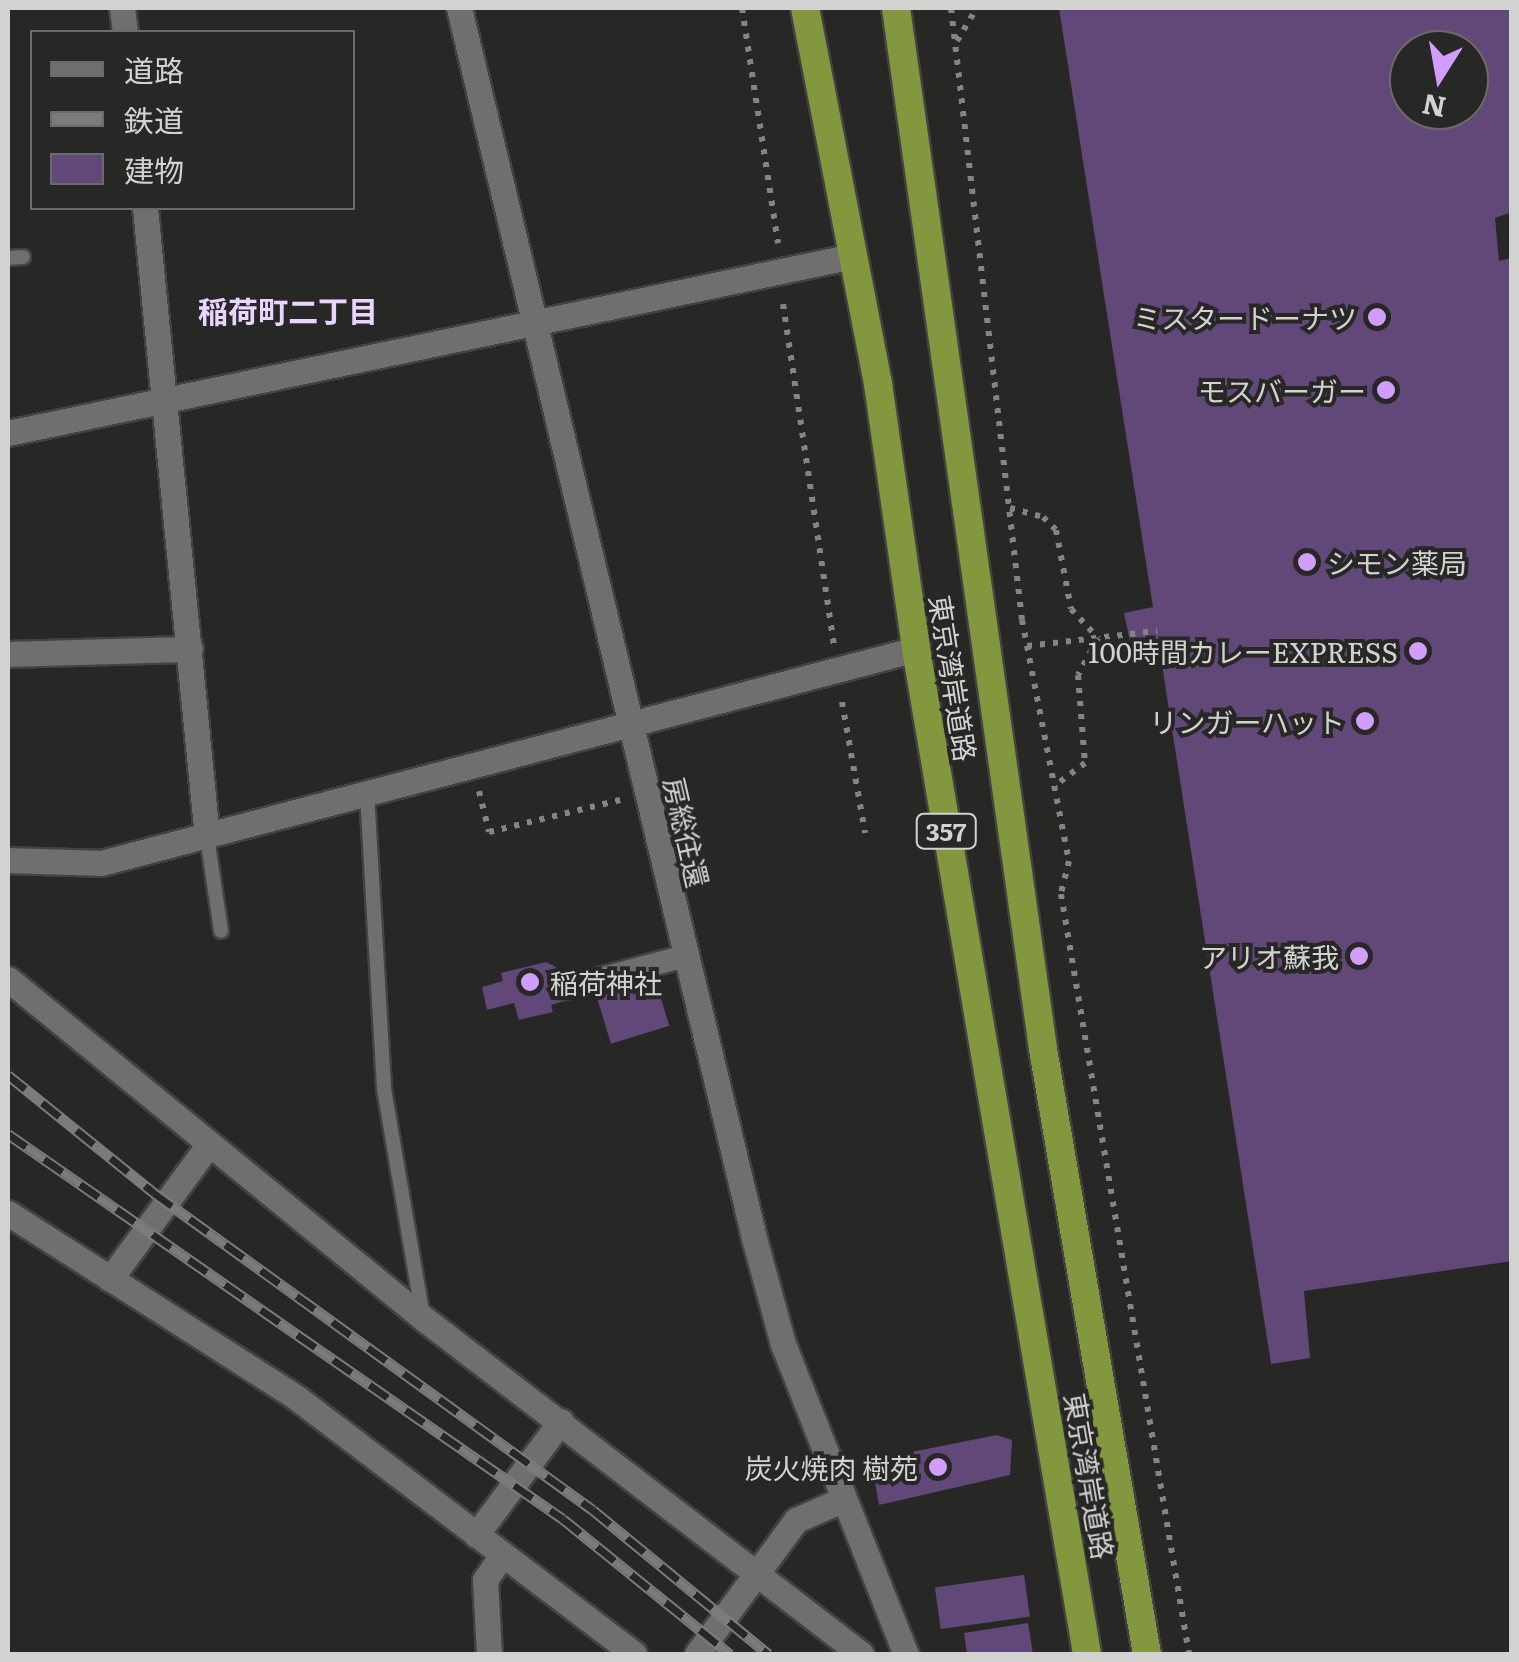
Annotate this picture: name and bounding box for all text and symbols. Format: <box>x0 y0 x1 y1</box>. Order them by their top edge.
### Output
legend <box>30 30 355 210</box>
north arrow <box>1389 30 1489 130</box>
text: 道路 <box>124 47 184 91</box>
text: N <box>1418 85 1449 130</box>
text: 鉄道 <box>124 97 184 141</box>
text: 建物 <box>124 147 184 191</box>
district label: 稲荷町二丁目 <box>198 292 378 328</box>
place label: ミスタードーナツ <box>1133 300 1357 334</box>
marker: ミスタードーナツ <box>1366 306 1388 328</box>
place label: モスバーガー <box>1198 373 1366 407</box>
marker: モスバーガー <box>1375 379 1397 401</box>
place label: シモン薬局 <box>1327 545 1467 579</box>
marker: シモン薬局 <box>1296 551 1318 573</box>
street label: 東京湾岸道路 <box>924 592 984 764</box>
place label: 100時間カレーEXPRESS <box>1088 634 1398 668</box>
marker: 100時間カレーEXPRESS <box>1407 640 1429 662</box>
place label: リンガーハット <box>1149 704 1345 738</box>
marker: リンガーハット <box>1354 710 1376 732</box>
street label: 房総往還 <box>658 774 716 890</box>
road number: 357 <box>914 811 978 851</box>
place label: アリオ蘇我 <box>1199 939 1339 973</box>
marker: アリオ蘇我 <box>1348 945 1370 967</box>
place label: 稲荷神社 <box>550 965 662 999</box>
marker: 稲荷神社 <box>519 971 541 993</box>
street label: 東京湾岸道路 <box>1059 1390 1121 1562</box>
place label: 炭火焼肉 樹苑 <box>744 1450 918 1484</box>
marker: 炭火焼肉 樹苑 <box>927 1456 949 1478</box>

